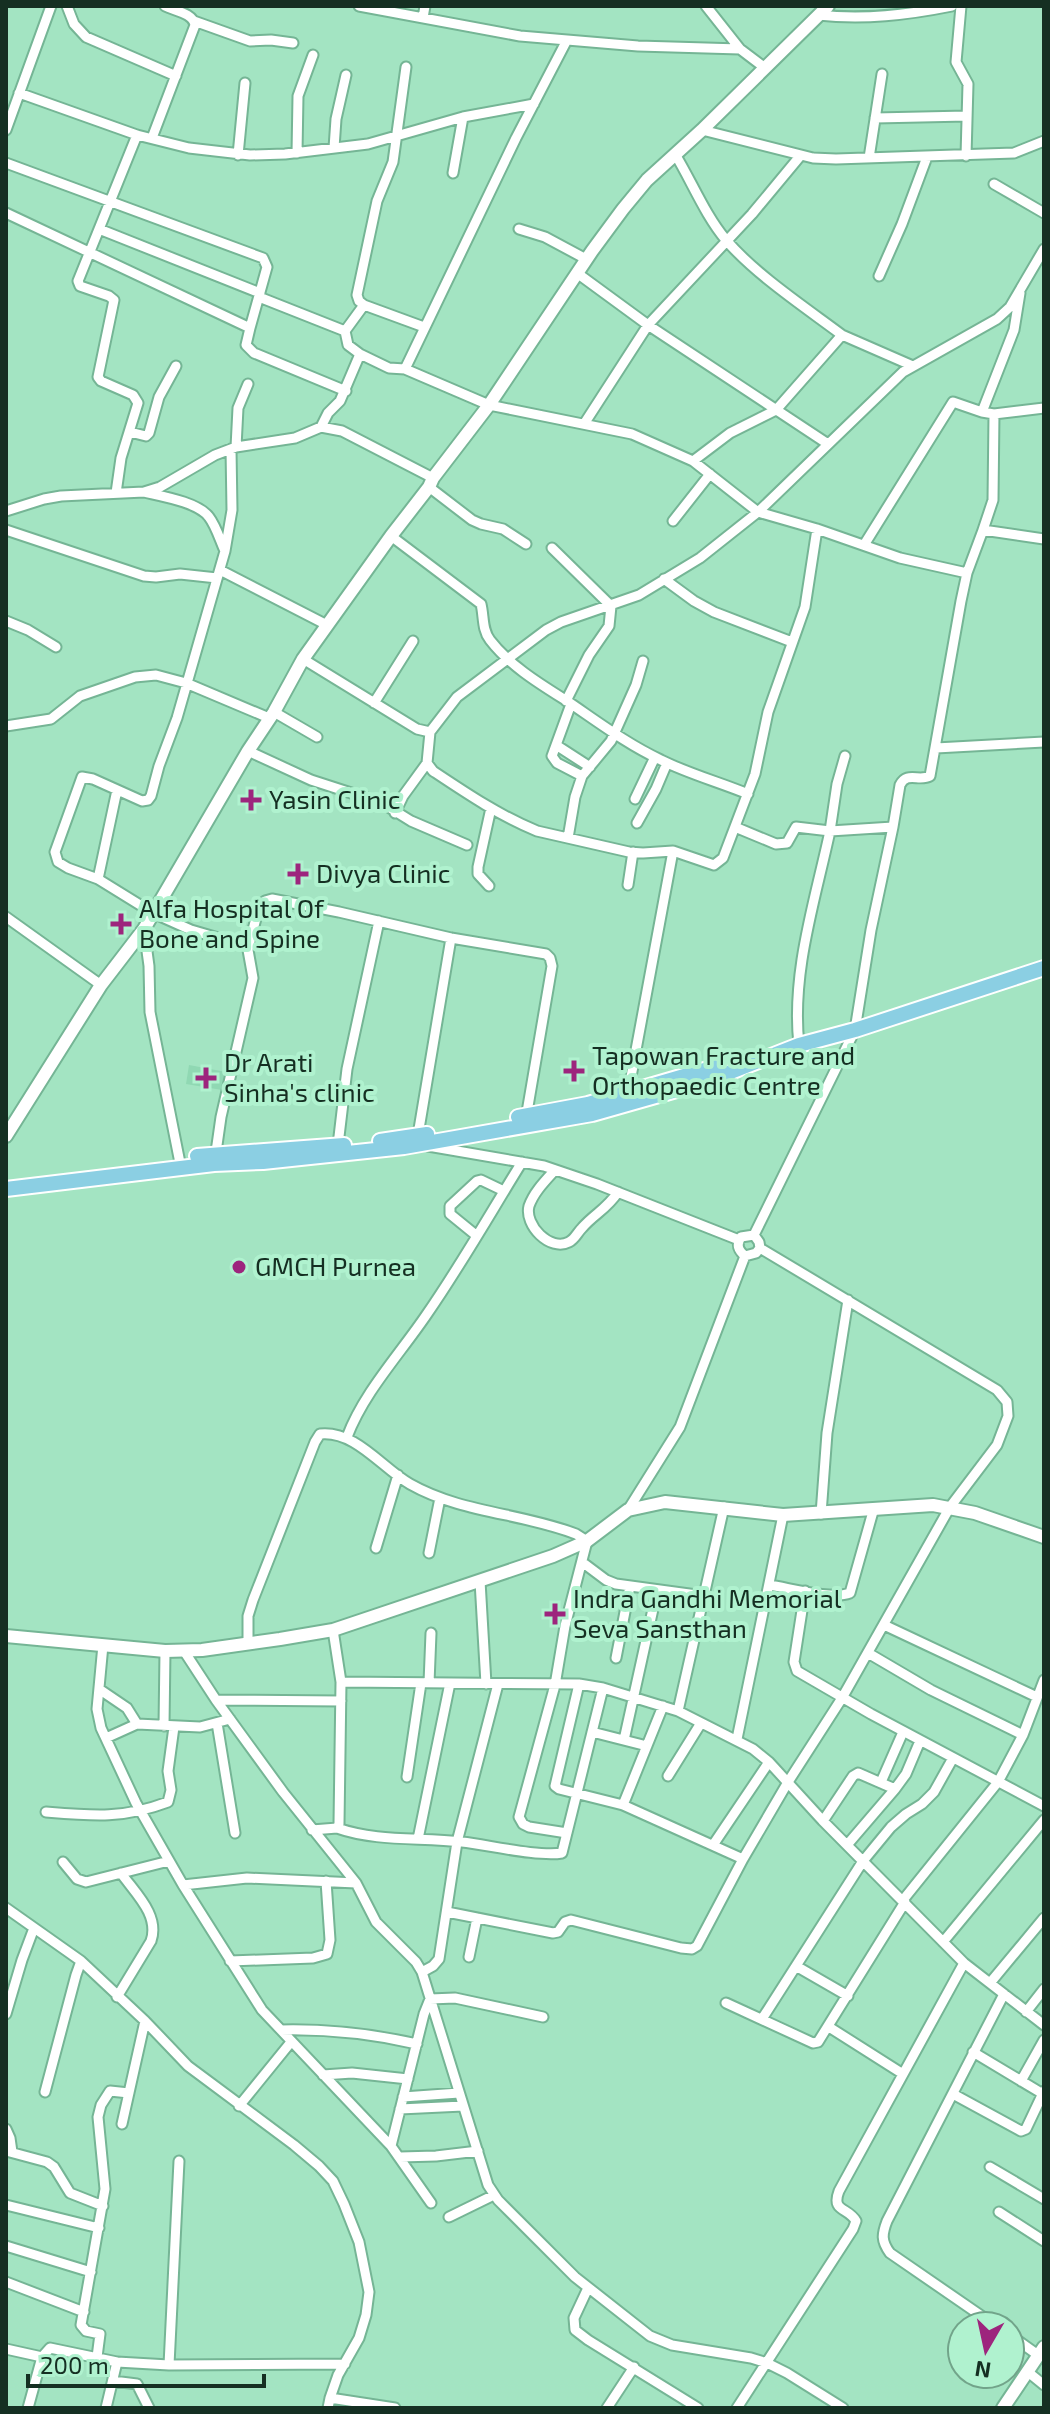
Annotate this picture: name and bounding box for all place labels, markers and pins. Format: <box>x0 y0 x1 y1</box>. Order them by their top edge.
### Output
place label: Yasin Clinic <box>269 783 400 814</box>
marker: Yasin Clinic <box>240 789 262 811</box>
place label: Divya Clinic <box>316 857 450 888</box>
marker: Divya Clinic <box>287 863 309 885</box>
place label: Alfa Hospital Of Bone and Spine <box>139 892 325 953</box>
marker: Alfa Hospital Of Bone and Spine <box>110 913 132 935</box>
place label: Tapowan Fracture and Orthopaedic Centre <box>592 1039 855 1100</box>
place label: Dr Arati Sinha's clinic <box>224 1046 375 1107</box>
marker: Tapowan Fracture and Orthopaedic Centre <box>563 1060 585 1082</box>
marker: Dr Arati Sinha's clinic <box>195 1067 217 1089</box>
place label: GMCH Purnea <box>255 1250 416 1281</box>
marker: GMCH Purnea <box>230 1258 248 1276</box>
place label: Indra Gandhi Memorial Seva Sansthan <box>573 1582 842 1643</box>
marker: Indra Gandhi Memorial Seva Sansthan <box>544 1603 566 1625</box>

